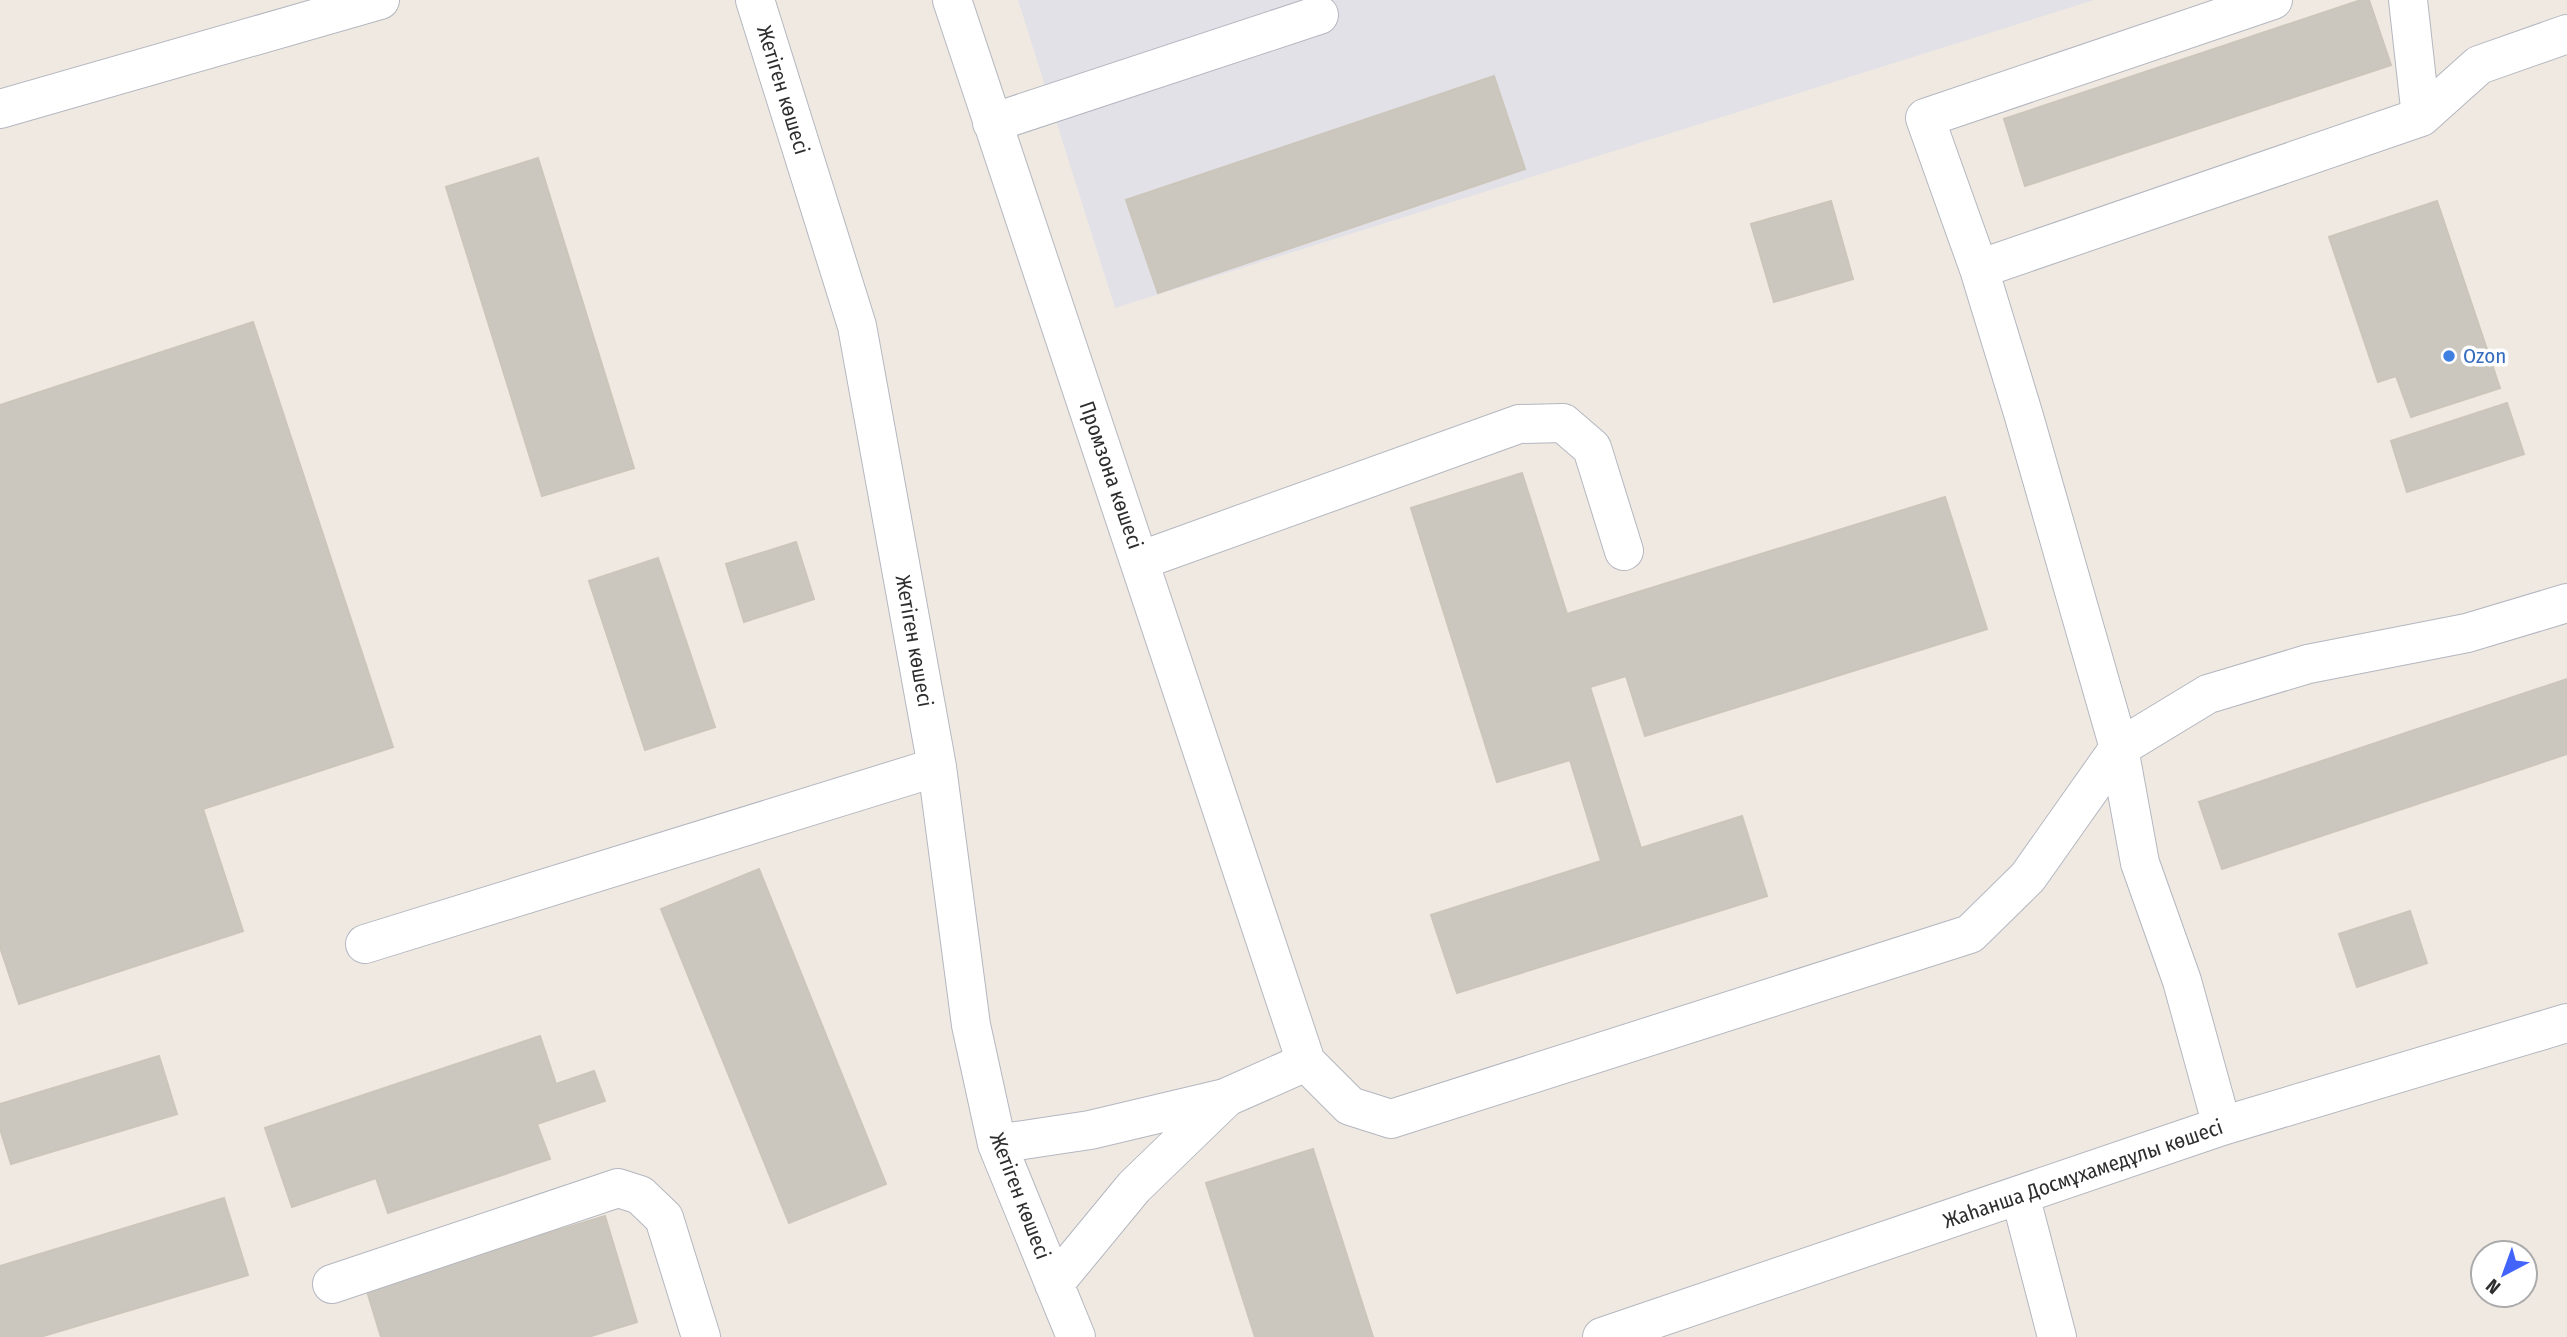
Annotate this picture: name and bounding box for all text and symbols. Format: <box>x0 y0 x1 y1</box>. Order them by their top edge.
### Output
street label: Жетіген көшесі <box>751 22 815 158</box>
place label: Ozon <box>2463 343 2506 369</box>
marker: Ozon <box>2441 348 2457 364</box>
street label: Промзона көшесі <box>1074 398 1148 552</box>
street label: Жетіген көшесі <box>890 573 938 709</box>
street label: Жаһанша Досмұхамедұлы көшесі <box>1940 1114 2226 1234</box>
street label: Жетіген көшесі <box>984 1129 1056 1263</box>
north arrow <box>2469 1239 2539 1309</box>
text: N <box>2481 1274 2505 1299</box>

